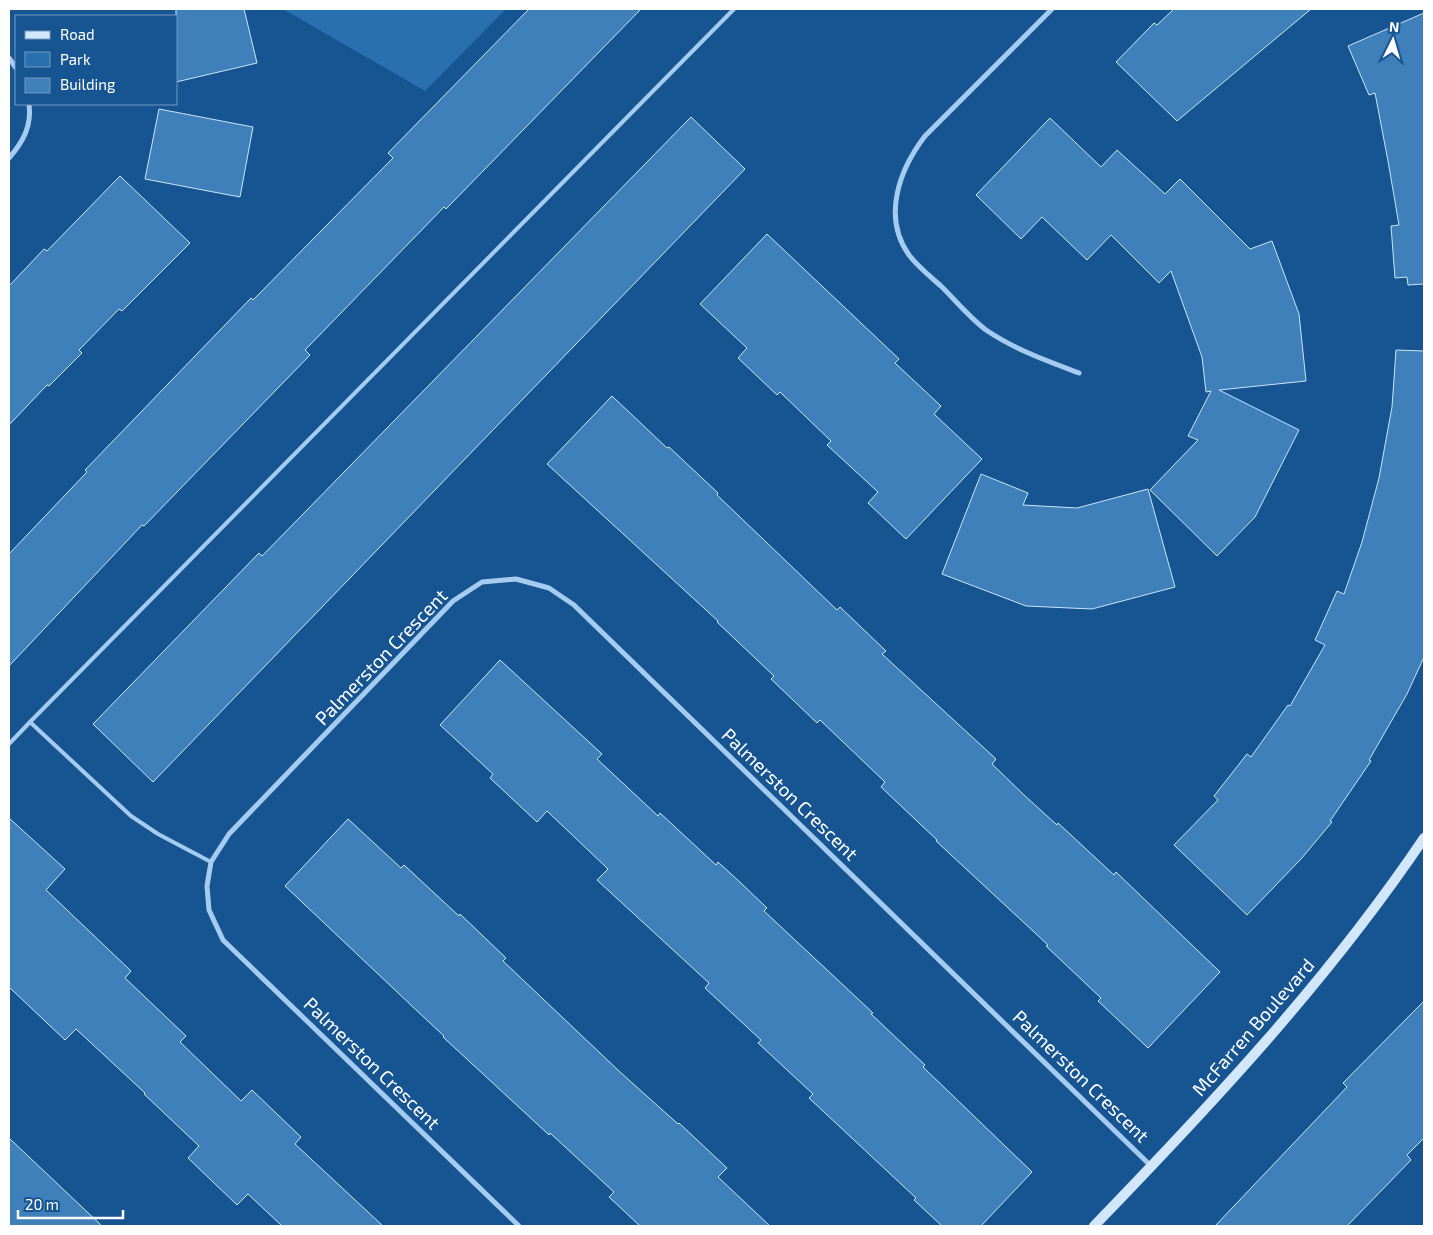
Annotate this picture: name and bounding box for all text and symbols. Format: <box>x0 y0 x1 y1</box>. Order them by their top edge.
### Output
legend <box>15 15 178 105</box>
north arrow <box>1368 15 1418 65</box>
text: N <box>1388 18 1400 35</box>
text: Road <box>60 25 95 43</box>
text: Park <box>60 50 91 68</box>
text: Building <box>60 75 116 93</box>
street label: Palmerston Crescent <box>310 584 452 729</box>
street label: Palmerston Crescent <box>718 723 863 865</box>
street label: McFarren Boulevard <box>1187 953 1319 1100</box>
street label: Palmerston Crescent <box>300 992 445 1134</box>
street label: Palmerston Crescent <box>1009 1005 1154 1147</box>
scale bar <box>18 1188 122 1220</box>
text: 20 m <box>25 1195 59 1213</box>

